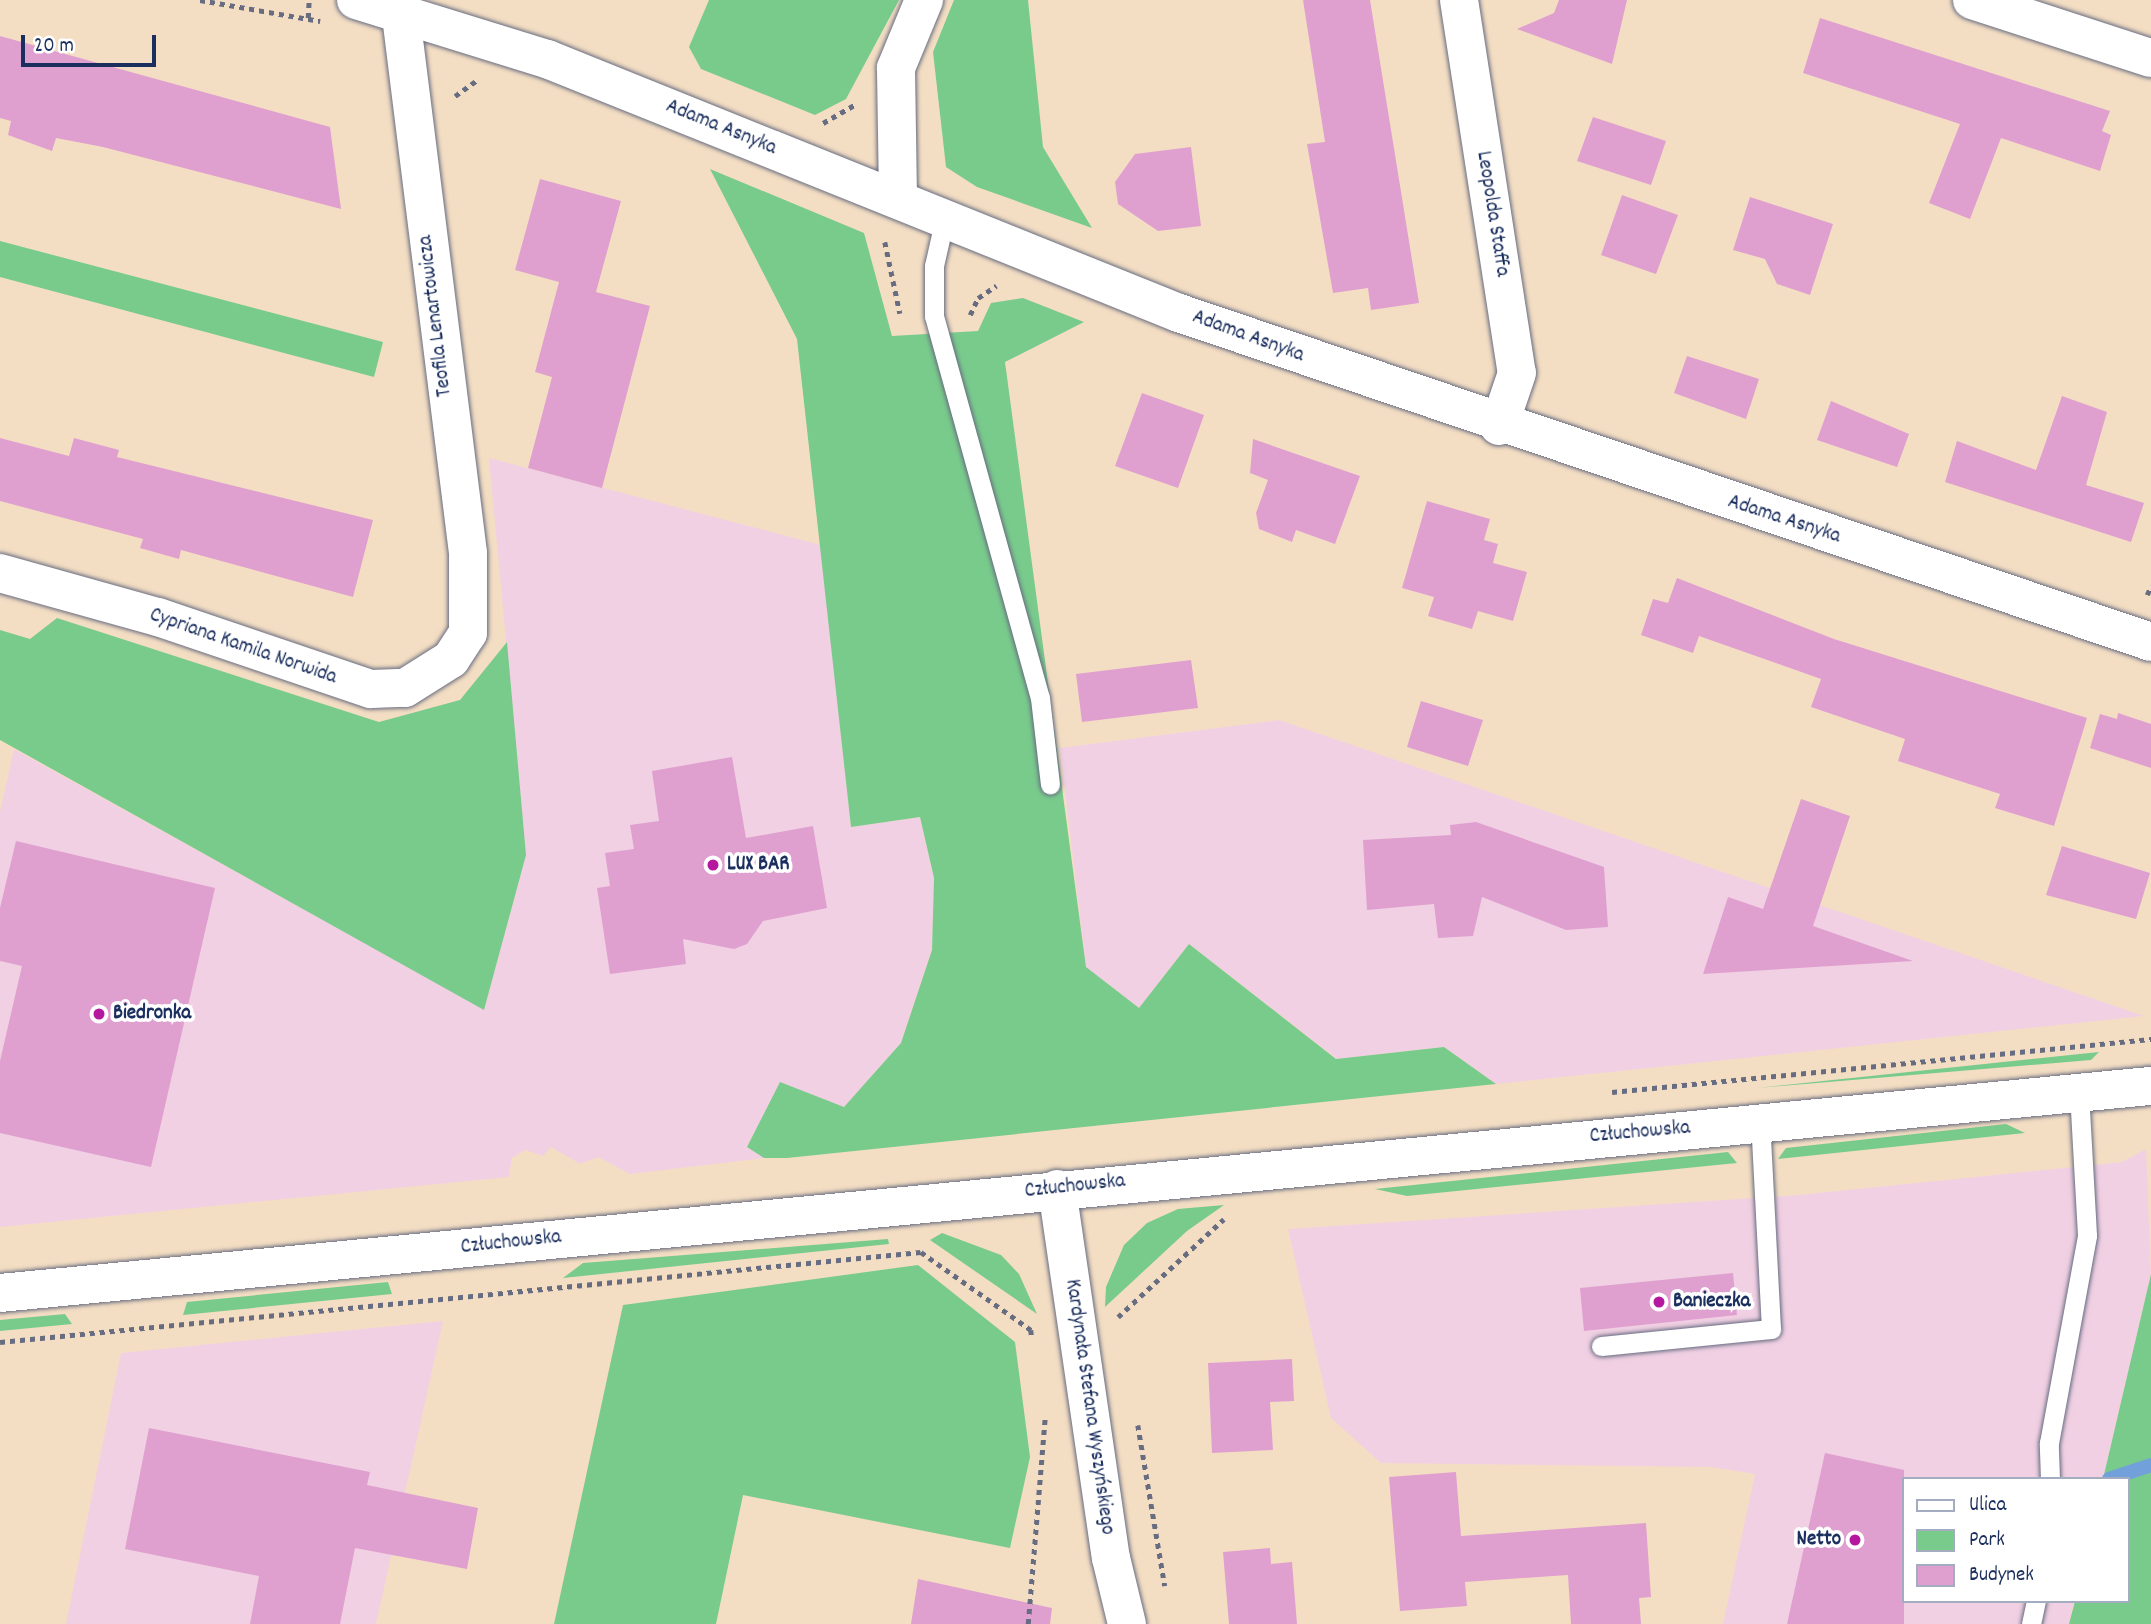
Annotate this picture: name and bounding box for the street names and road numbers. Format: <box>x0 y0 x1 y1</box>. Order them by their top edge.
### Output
street label: Adama Asnyka <box>662 94 780 162</box>
street label: Leopolda Staffa <box>1470 149 1514 279</box>
street label: Teofila Lenartowicza <box>414 234 458 398</box>
street label: Adama Asnyka <box>1189 305 1307 369</box>
street label: Adama Asnyka <box>1724 490 1844 550</box>
street label: Cypriana Kamila Norwida <box>146 603 340 691</box>
street label: Człuchowska <box>1589 1116 1691 1150</box>
street label: Człuchowska <box>1023 1169 1127 1205</box>
street label: Człuchowska <box>459 1225 563 1261</box>
street label: Kardynała Stefana Wyszyńskiego <box>1059 1278 1119 1536</box>

